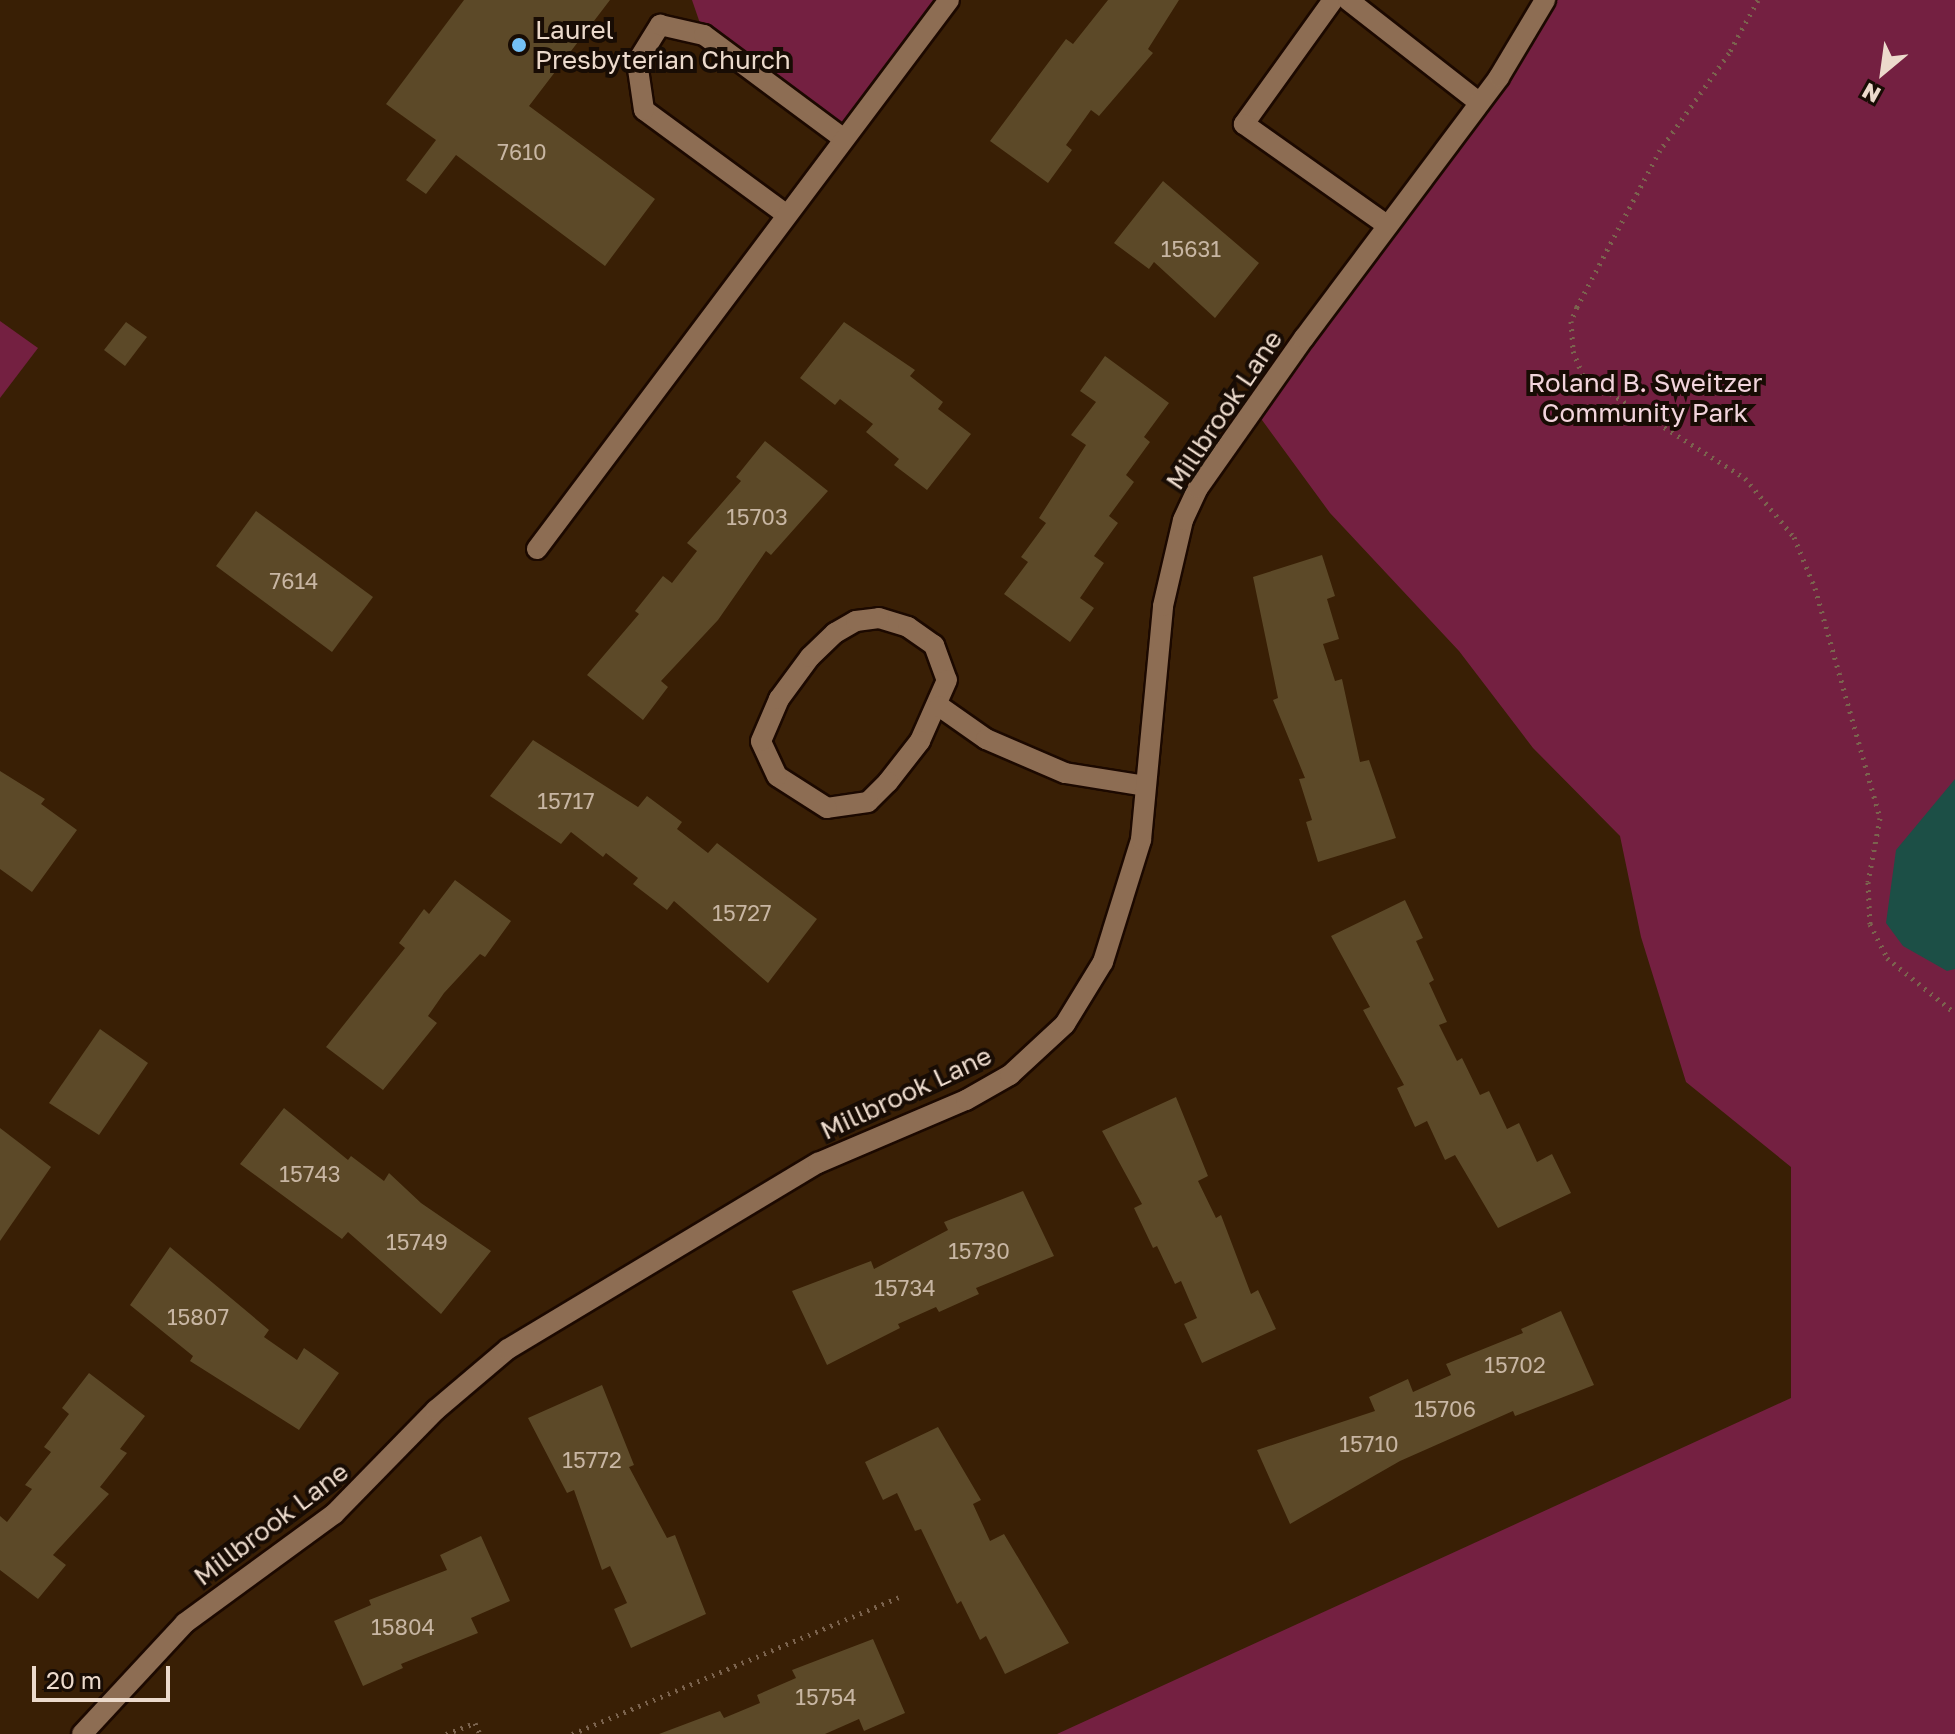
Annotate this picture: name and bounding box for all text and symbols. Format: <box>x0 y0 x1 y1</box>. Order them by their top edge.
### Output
place label: Laurel Presbyterian Church <box>535 14 791 76</box>
north arrow <box>1843 32 1923 112</box>
marker: Laurel Presbyterian Church <box>510 36 528 54</box>
text: N <box>1857 78 1885 109</box>
house number: 7610 <box>497 139 547 165</box>
house number: 15631 <box>1161 236 1221 262</box>
street label: Millbrook Lane <box>1159 325 1289 495</box>
park label: Roland B. Sweitzer Community Park <box>1528 367 1762 428</box>
house number: 15703 <box>726 504 788 530</box>
house number: 7614 <box>269 568 319 594</box>
house number: 15717 <box>537 788 595 814</box>
house number: 15727 <box>712 900 772 926</box>
street label: Millbrook Lane <box>816 1040 996 1146</box>
house number: 15743 <box>279 1161 341 1187</box>
house number: 15749 <box>386 1229 448 1255</box>
house number: 15730 <box>948 1238 1010 1264</box>
house number: 15734 <box>874 1275 936 1301</box>
house number: 15807 <box>167 1304 229 1330</box>
house number: 15702 <box>1484 1352 1546 1378</box>
house number: 15706 <box>1414 1396 1476 1422</box>
house number: 15710 <box>1339 1431 1399 1457</box>
house number: 15772 <box>562 1447 622 1473</box>
street label: Millbrook Lane <box>188 1456 354 1592</box>
house number: 15804 <box>371 1614 435 1640</box>
scale bar <box>36 1650 174 1700</box>
text: 20 m <box>46 1665 102 1694</box>
house number: 15754 <box>795 1684 857 1710</box>

